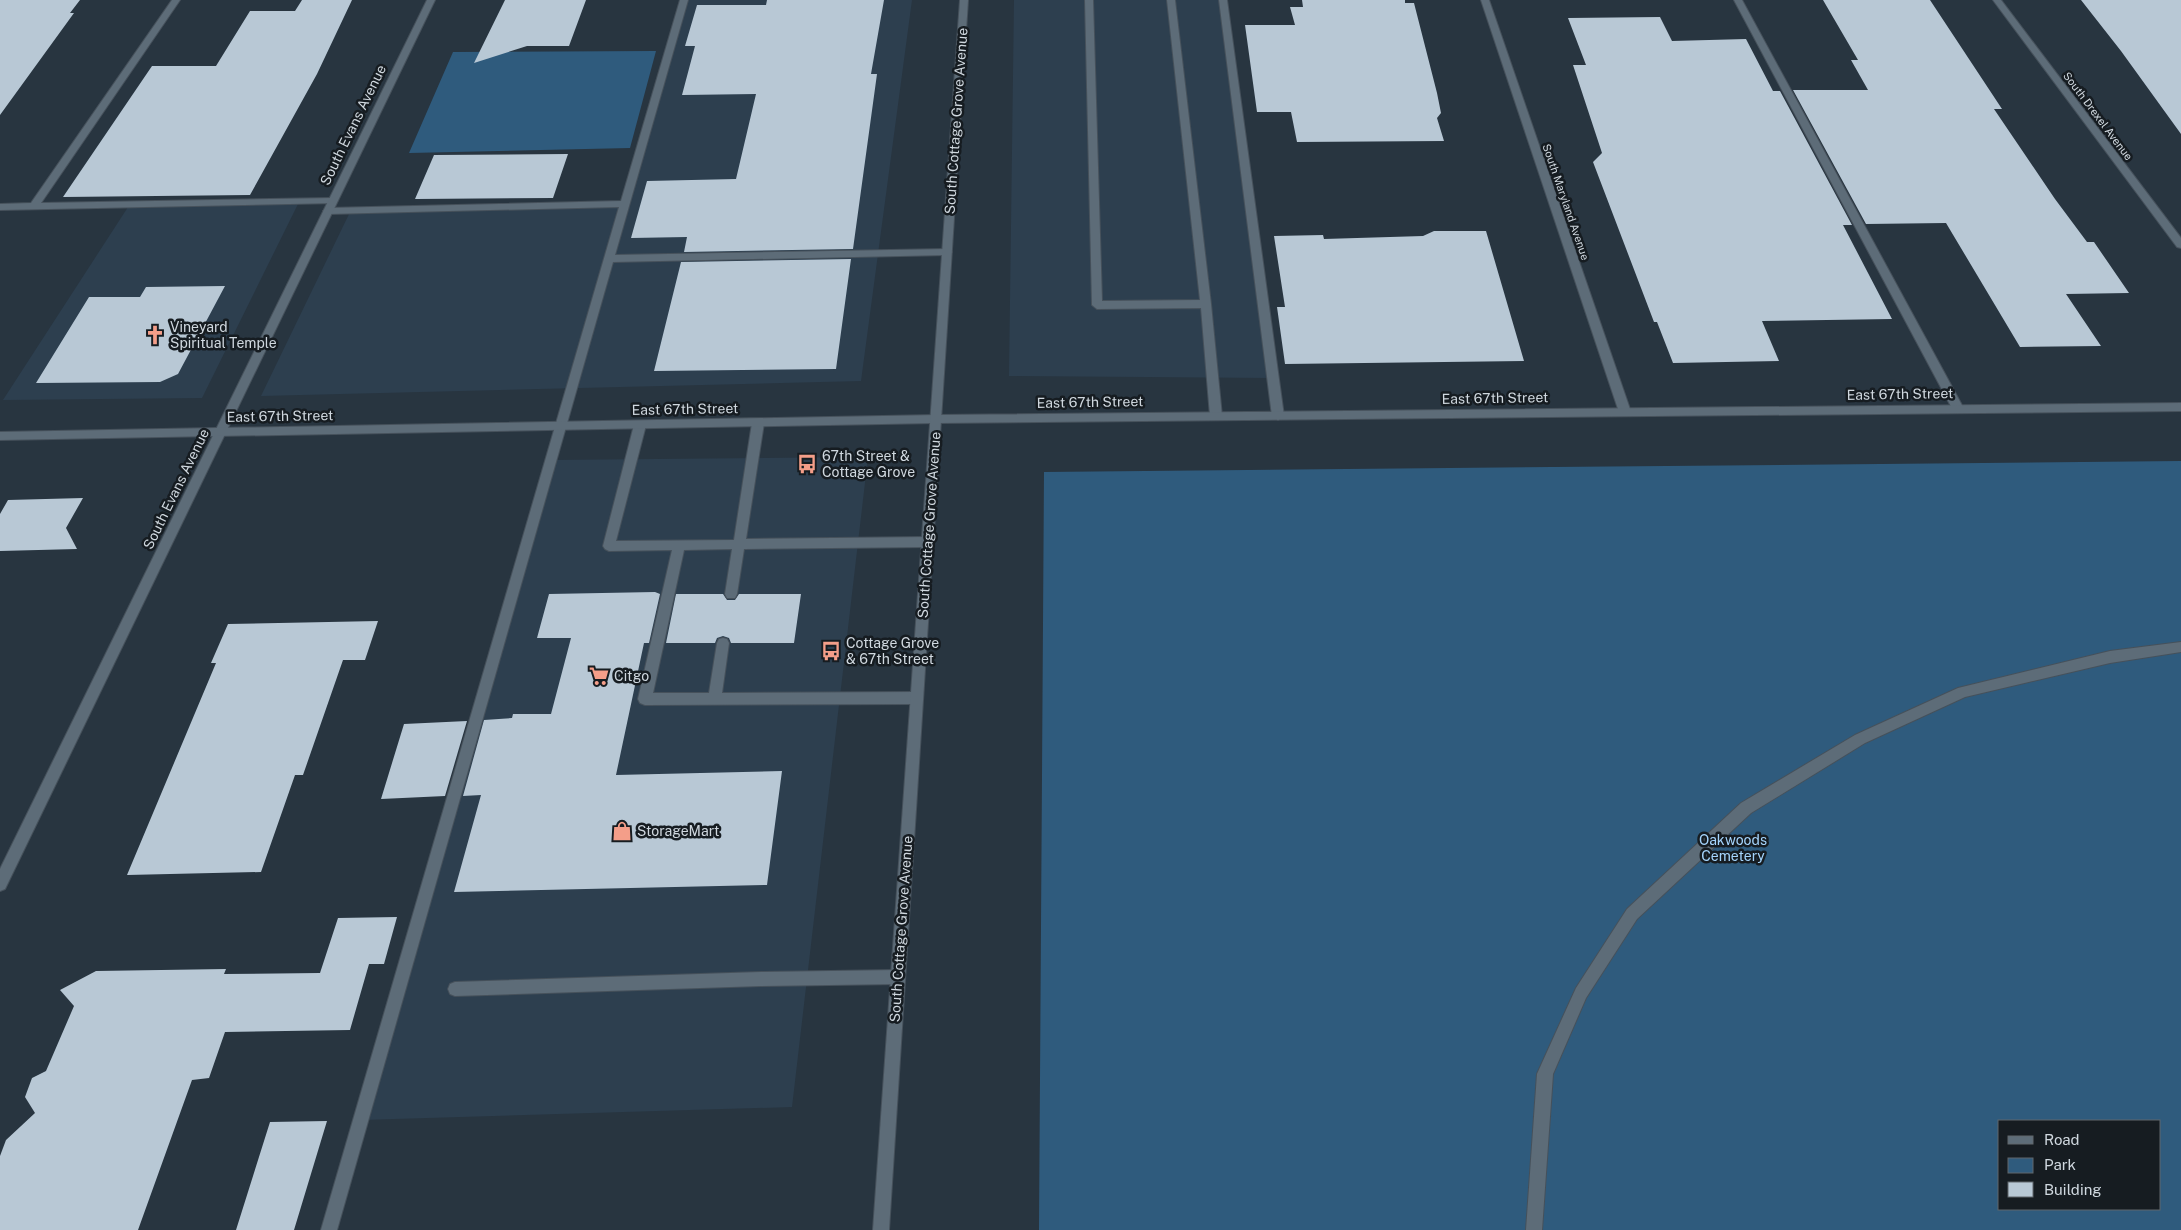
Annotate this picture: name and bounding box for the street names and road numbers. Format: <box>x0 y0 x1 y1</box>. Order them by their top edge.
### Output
street label: South Cottage Grove Avenue <box>942 27 970 215</box>
street label: South Evans Avenue <box>317 62 389 188</box>
street label: South Drexel Avenue <box>2061 70 2135 162</box>
street label: South Maryland Avenue <box>1540 142 1592 262</box>
street label: East 67th Street <box>1847 385 1953 403</box>
street label: East 67th Street <box>1442 389 1548 407</box>
street label: East 67th Street <box>1037 393 1143 411</box>
street label: East 67th Street <box>632 400 738 418</box>
street label: East 67th Street <box>227 407 333 425</box>
street label: South Evans Avenue <box>140 426 212 552</box>
street label: South Cottage Grove Avenue <box>915 431 943 619</box>
street label: South Cottage Grove Avenue <box>887 835 915 1023</box>

